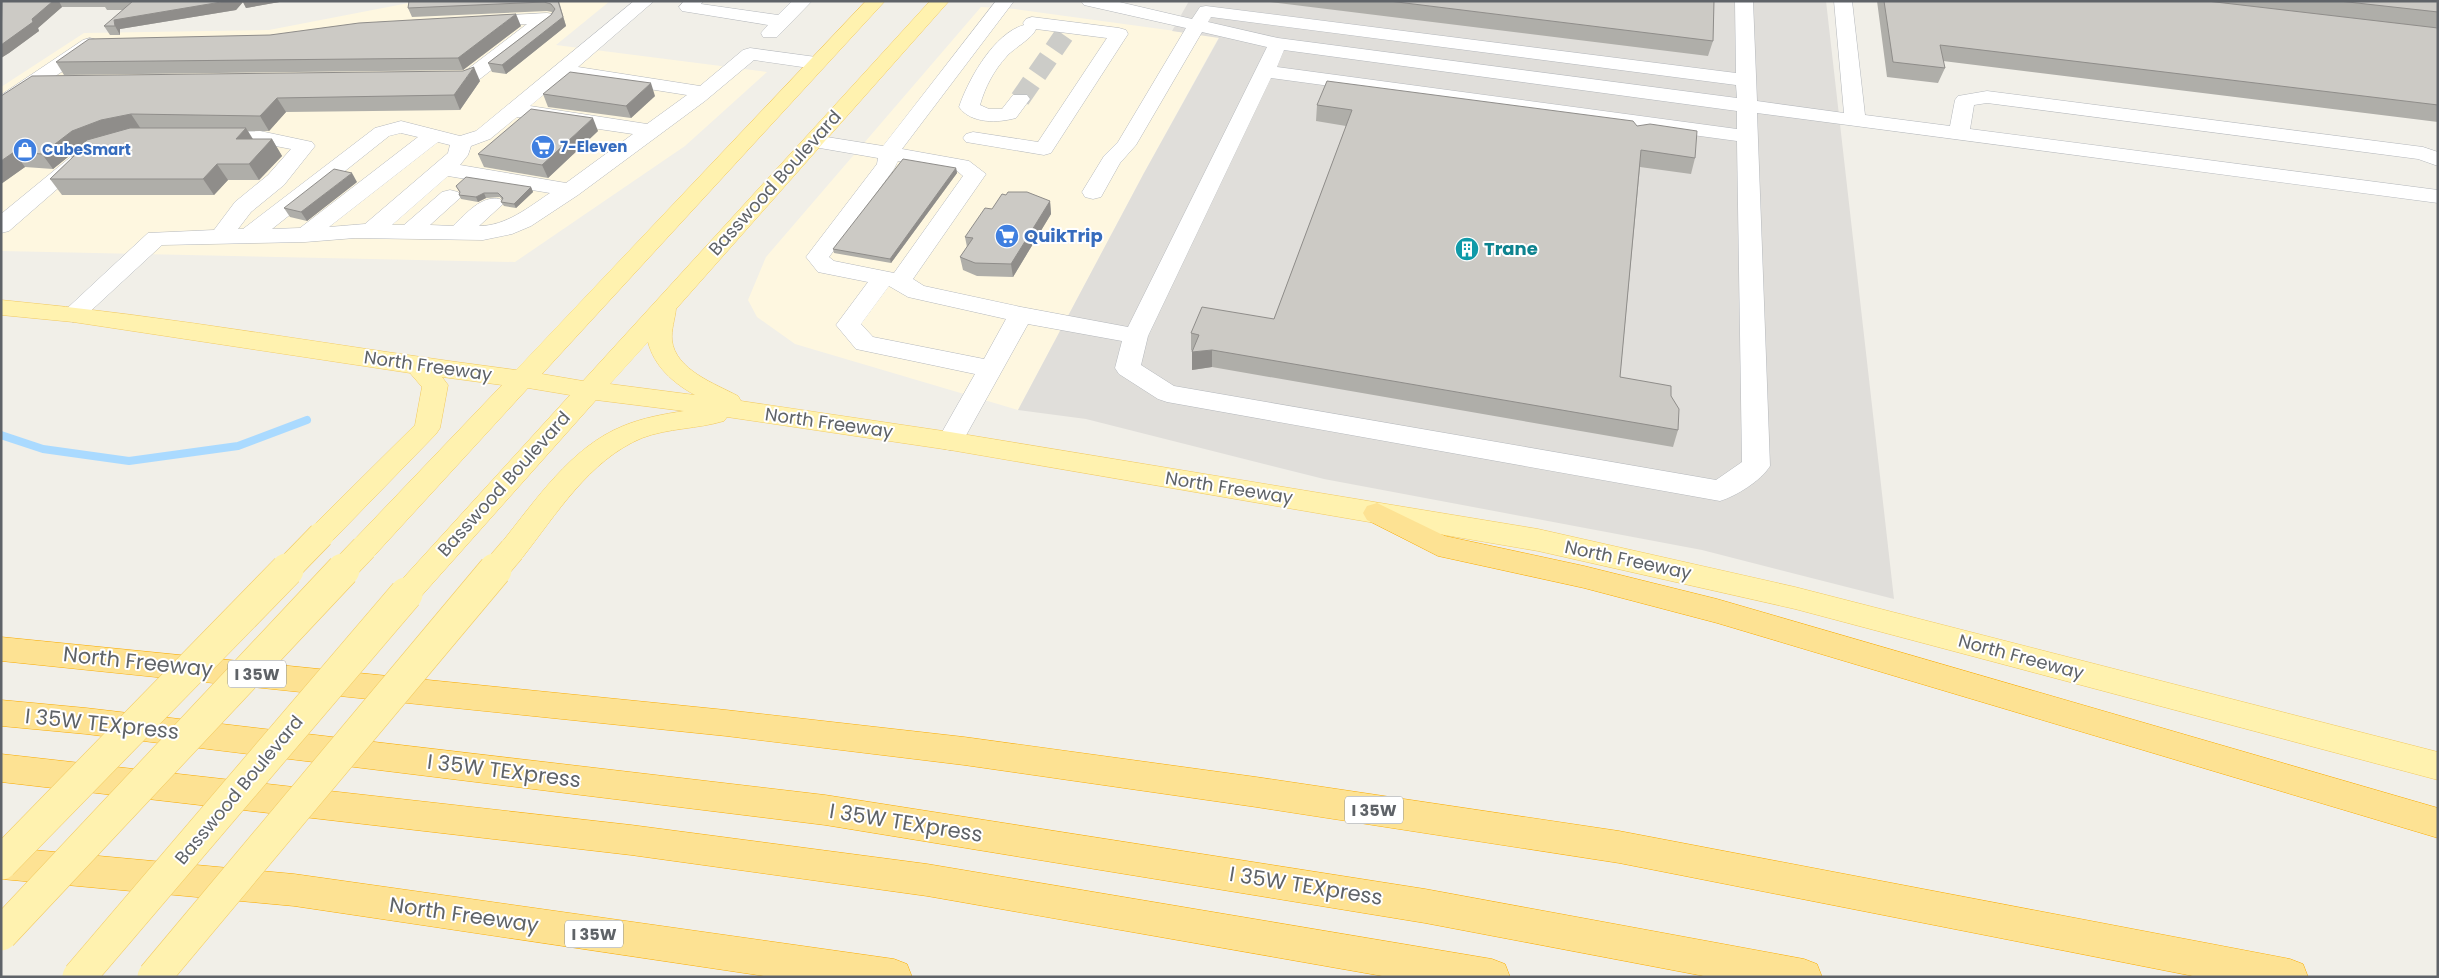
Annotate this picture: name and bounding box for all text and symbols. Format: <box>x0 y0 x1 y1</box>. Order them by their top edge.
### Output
street label: Basswood Boulevard <box>703 105 847 261</box>
supermarket icon: 7-Eleven <box>530 134 556 160</box>
place label: 7-Eleven <box>560 136 627 157</box>
shop icon: CubeSmart <box>12 137 38 163</box>
place label: CubeSmart <box>42 139 131 160</box>
supermarket icon: QuikTrip <box>994 223 1020 249</box>
place label: QuikTrip <box>1024 223 1103 248</box>
building icon: Trane <box>1454 236 1480 262</box>
place label: Trane <box>1484 236 1538 261</box>
street label: North Freeway <box>362 344 494 387</box>
street label: North Freeway <box>763 401 895 444</box>
street label: Basswood Boulevard <box>432 406 576 562</box>
street label: North Freeway <box>1163 465 1295 510</box>
street label: North Freeway <box>1562 534 1694 585</box>
street label: North Freeway <box>1956 628 2087 685</box>
street label: North Freeway <box>62 639 215 684</box>
road number: I 35W <box>228 661 286 688</box>
street label: I 35W TEXpress <box>24 701 180 746</box>
street label: Basswood Boulevard <box>169 710 308 870</box>
street label: I 35W TEXpress <box>426 747 583 794</box>
street label: I 35W TEXpress <box>827 796 985 849</box>
road number: I 35W <box>1345 796 1403 824</box>
street label: I 35W TEXpress <box>1227 859 1385 912</box>
street label: North Freeway <box>388 890 541 939</box>
road number: I 35W <box>565 921 623 948</box>

